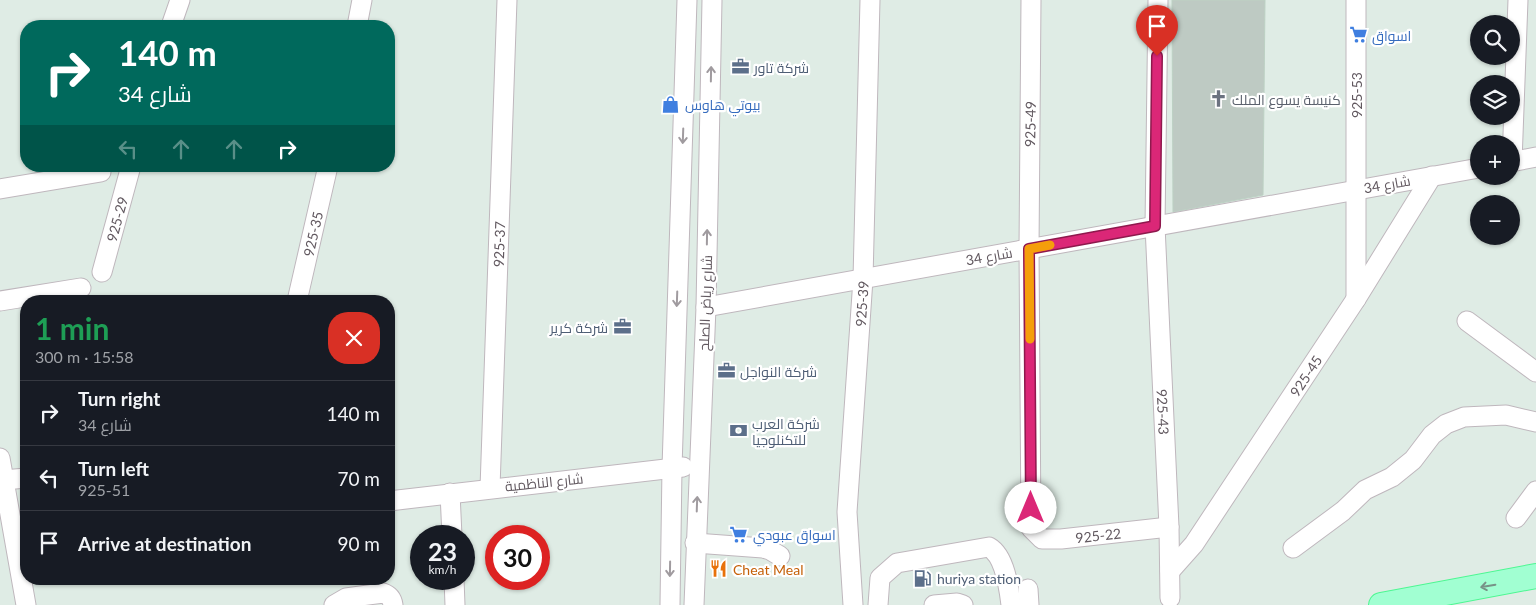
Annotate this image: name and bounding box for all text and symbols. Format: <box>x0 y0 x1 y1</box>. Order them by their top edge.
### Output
pin <box>1136 5 1178 56</box>
icon: arrive <box>1143 12 1171 40</box>
map controls <box>1470 15 1520 245</box>
button: search <box>1470 15 1520 65</box>
supermarket icon: اسواق <box>1348 25 1368 45</box>
place label: اسواق <box>1372 27 1411 45</box>
text: 140 m <box>118 31 217 73</box>
icon: right <box>35 40 100 105</box>
office icon: شركة تاور <box>730 57 750 77</box>
place label: شركة تاور <box>753 59 809 76</box>
one-way arrow <box>706 66 715 82</box>
street label: 925-53 <box>1348 72 1365 118</box>
button: layers <box>1470 75 1520 125</box>
text: شارع 34 <box>118 80 192 107</box>
church icon: كنيسة يسوع الملك <box>1208 89 1228 109</box>
place label: كنيسة يسوع الملك <box>1232 91 1341 109</box>
shop icon: بيوتي هاوس <box>661 94 681 114</box>
place label: بيوتي هاوس <box>685 96 761 117</box>
street label: 925-49 <box>1021 101 1039 147</box>
one-way arrow <box>678 128 687 144</box>
icon: left <box>114 135 142 163</box>
icon: ahead <box>167 135 195 163</box>
icon: ahead <box>220 135 248 163</box>
icon: right <box>273 135 301 163</box>
button: + <box>1470 135 1520 185</box>
street label: شارع 34 <box>1362 172 1412 197</box>
street label: 925-29 <box>102 195 131 243</box>
button: − <box>1470 195 1520 245</box>
street label: 925-35 <box>299 210 326 258</box>
street label: 925-37 <box>489 221 508 267</box>
one-way arrow <box>702 229 712 245</box>
street label: شارع 34 <box>964 244 1014 269</box>
street label: شارع رياض الصلح <box>695 255 716 351</box>
street label: 925-39 <box>851 280 871 327</box>
one-way arrow <box>672 290 682 306</box>
text: 1 min <box>35 310 109 346</box>
button: close <box>328 312 380 364</box>
office icon: شركة كرير <box>612 317 632 337</box>
place label: شركة كرير <box>549 319 608 336</box>
text: 300 m · 15:58 <box>35 347 134 366</box>
street label: 925-45 <box>1286 352 1325 399</box>
office icon: شركة النواجل <box>716 361 736 381</box>
place label: شركة النواجل <box>740 363 817 380</box>
text: Turn right <box>78 387 160 410</box>
street label: 925-43 <box>1154 388 1173 435</box>
icon: right <box>35 399 63 427</box>
text: 140 m <box>326 402 380 425</box>
text: شارع 34 <box>78 415 132 434</box>
place label: شركة العرب للتكنلوجيا <box>752 415 820 448</box>
bank icon: شركة العرب للتكنلوجيا <box>728 421 748 441</box>
text: Turn left <box>78 457 149 480</box>
icon: left <box>35 464 63 492</box>
text: 70 m <box>337 467 380 490</box>
street label: شارع الناظمية <box>504 469 584 496</box>
text: 925-51 <box>78 480 130 499</box>
position arrow <box>1004 481 1056 533</box>
one-way arrow <box>693 496 702 512</box>
supermarket icon: اسواق عبودي <box>729 524 749 544</box>
street label: 925-22 <box>1074 524 1122 546</box>
speed limit sign: 30 <box>485 525 550 590</box>
place label: اسواق عبودي <box>753 526 836 547</box>
icon: arrive <box>35 529 63 557</box>
text: Arrive at destination <box>78 532 251 555</box>
text: 90 m <box>337 532 380 555</box>
text: 23 <box>428 536 457 566</box>
restaurant icon: Cheat Meal <box>709 559 729 579</box>
one-way arrow <box>665 560 675 577</box>
place label: Cheat Meal <box>733 561 803 578</box>
text: km/h <box>428 562 457 577</box>
fuel station icon: huriya station <box>913 568 933 588</box>
place label: huriya station <box>937 570 1021 587</box>
one-way arrow <box>1481 581 1497 591</box>

